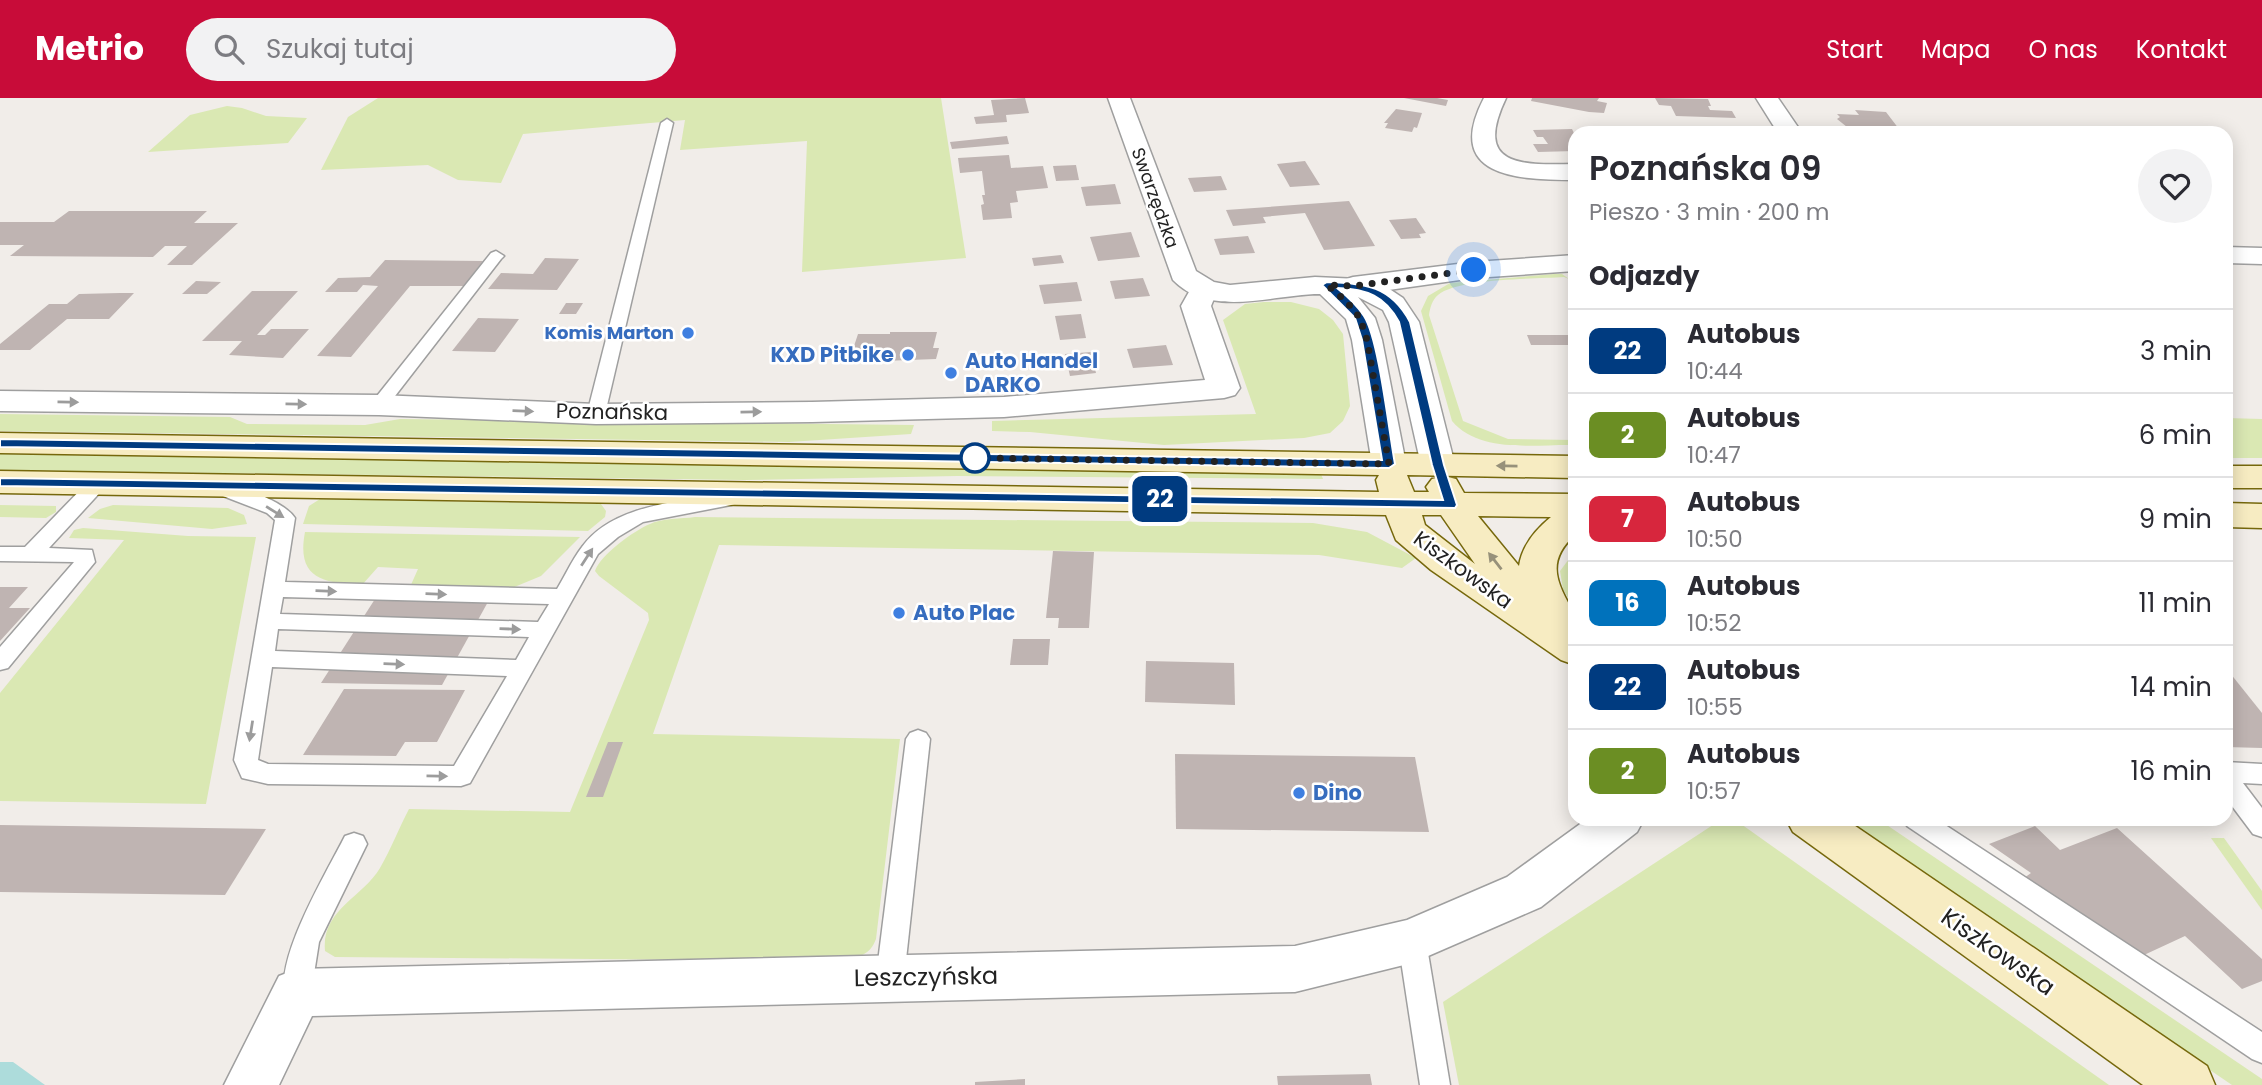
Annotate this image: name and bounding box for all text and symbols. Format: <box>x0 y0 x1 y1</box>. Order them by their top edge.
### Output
search box <box>186 18 676 81</box>
text: Metrio <box>35 25 144 72</box>
icon: search <box>210 30 248 68</box>
text: Szukaj tutaj <box>266 31 414 67</box>
text: Start <box>1826 33 1883 66</box>
text: Mapa <box>1921 33 1990 66</box>
text: O nas <box>2028 33 2098 66</box>
text: Kontakt <box>2136 33 2227 66</box>
street label: Swarzędzka <box>1126 144 1185 252</box>
text: Poznańska 09 <box>1589 145 1822 192</box>
button: heart <box>2138 149 2212 223</box>
text: Pieszo · 3 min · 200 m <box>1589 196 1829 228</box>
your location <box>1456 252 1491 287</box>
text: Odjazdy <box>1589 258 1699 294</box>
text: Autobus <box>1687 316 1801 352</box>
place label: Komis Marton <box>544 320 674 345</box>
marker: Komis Marton <box>680 325 696 341</box>
text: 3 min <box>2140 333 2212 369</box>
text: 22 <box>1614 334 1641 367</box>
place label: KXD Pitbike <box>770 340 894 369</box>
place label: Auto Handel DARKO <box>965 346 1098 399</box>
marker: KXD Pitbike <box>900 347 916 363</box>
text: 10:44 <box>1687 355 1743 387</box>
marker: Auto Handel DARKO <box>943 365 959 381</box>
one-way arrow <box>57 396 79 408</box>
street label: Poznańska <box>556 396 668 427</box>
one-way arrow <box>285 398 307 410</box>
text: Autobus <box>1687 400 1801 436</box>
one-way arrow <box>512 405 534 416</box>
one-way arrow <box>740 406 762 418</box>
text: 6 min <box>2139 417 2212 453</box>
text: 2 <box>1621 418 1634 451</box>
text: 10:47 <box>1687 439 1741 471</box>
unlabelled marker <box>960 443 990 473</box>
one-way arrow <box>1496 460 1518 472</box>
line badge: 22 <box>1128 476 1192 522</box>
text: 22 <box>1146 482 1174 515</box>
text: Autobus <box>1687 484 1801 520</box>
text: 9 min <box>2139 501 2212 537</box>
text: 7 <box>1621 502 1634 535</box>
one-way arrow <box>265 506 284 518</box>
text: 10:50 <box>1687 523 1743 555</box>
street label: Kiszkowska <box>1408 524 1519 615</box>
one-way arrow <box>580 548 593 567</box>
one-way arrow <box>1487 552 1502 570</box>
text: Autobus <box>1687 568 1801 604</box>
one-way arrow <box>315 585 337 596</box>
text: 11 min <box>2139 585 2212 621</box>
text: 16 <box>1615 586 1640 619</box>
one-way arrow <box>425 588 447 599</box>
place label: Auto Plac <box>913 598 1016 627</box>
marker: Auto Plac <box>891 605 907 621</box>
text: 10:52 <box>1687 607 1741 639</box>
one-way arrow <box>499 623 521 634</box>
text: Autobus <box>1687 652 1801 688</box>
one-way arrow <box>383 658 405 669</box>
text: 14 min <box>2131 669 2212 705</box>
text: 22 <box>1614 670 1641 703</box>
text: 10:55 <box>1687 691 1743 723</box>
one-way arrow <box>245 720 256 742</box>
text: Autobus <box>1687 736 1801 772</box>
text: 16 min <box>2130 753 2212 789</box>
text: 2 <box>1621 754 1634 787</box>
one-way arrow <box>426 770 448 782</box>
text: 10:57 <box>1687 775 1741 807</box>
place label: Dino <box>1313 778 1362 807</box>
marker: Dino <box>1291 785 1307 801</box>
street label: Kiszkowska <box>1935 900 2062 1003</box>
street label: Leszczyńska <box>854 959 998 994</box>

